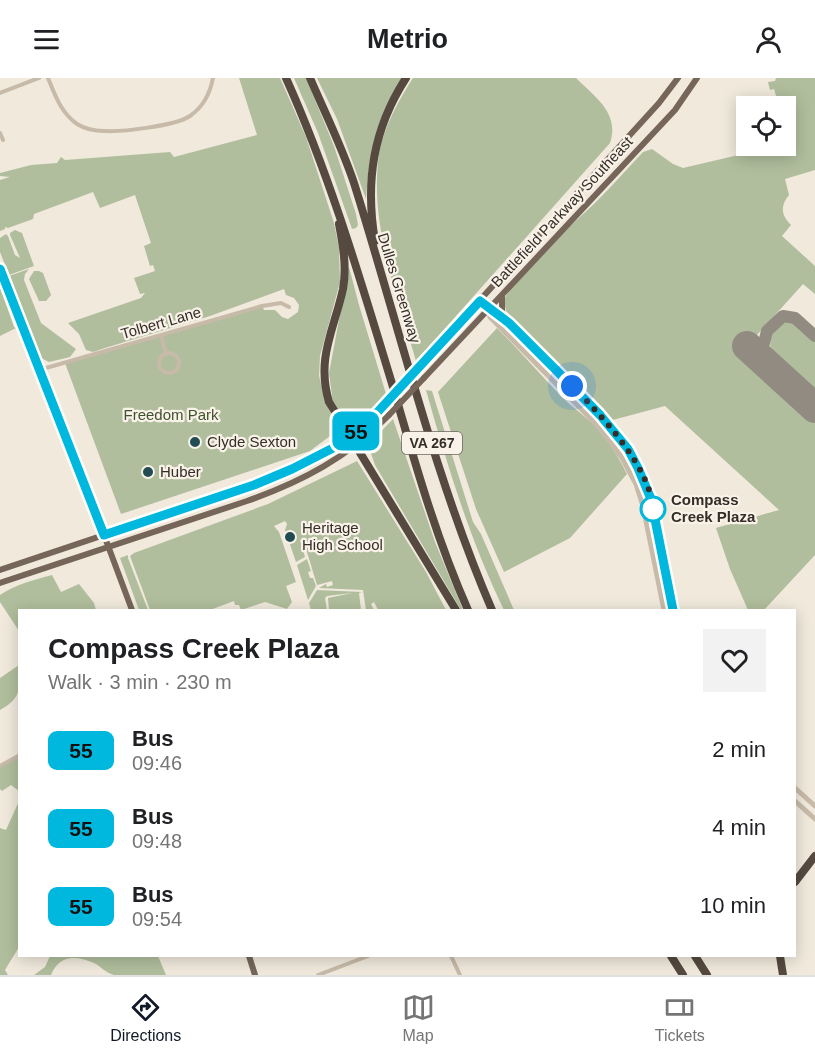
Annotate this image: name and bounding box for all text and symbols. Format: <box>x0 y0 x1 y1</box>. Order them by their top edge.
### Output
icon: menu <box>30 23 63 56</box>
icon: person <box>752 23 785 56</box>
text: Metrio <box>367 24 448 54</box>
map controls <box>736 96 796 156</box>
button: locate <box>736 96 796 156</box>
street label: Battlefield Parkway Southeast <box>487 132 636 290</box>
street label: Dulles Greenway <box>375 231 424 345</box>
street label: Tolbert Lane <box>119 303 203 342</box>
your location <box>557 371 587 401</box>
park label: Freedom Park <box>123 406 219 423</box>
line badge: 55 <box>329 412 383 450</box>
text: 55 <box>344 420 368 443</box>
road number: VA 267 <box>402 432 462 454</box>
place label: Clyde Sexton <box>207 433 296 450</box>
marker: Clyde Sexton <box>188 435 202 449</box>
place label: Huber <box>160 463 201 480</box>
marker: Huber <box>141 465 155 479</box>
place label: Compass Creek Plaza <box>671 491 756 525</box>
marker: Compass Creek Plaza <box>640 496 666 522</box>
place label: Heritage High School <box>302 519 383 553</box>
marker: Heritage High School <box>283 530 297 544</box>
button: heart <box>703 629 766 692</box>
text: Compass Creek Plaza <box>48 633 339 664</box>
text: Walk · 3 min · 230 m <box>48 671 232 693</box>
text: Bus <box>132 726 174 751</box>
text: 2 min <box>712 737 766 762</box>
text: 55 <box>69 739 93 762</box>
text: 09:46 <box>132 752 182 774</box>
text: Bus <box>132 804 174 829</box>
text: 4 min <box>712 815 766 840</box>
text: 55 <box>69 817 93 840</box>
text: 09:48 <box>132 830 182 852</box>
text: Bus <box>132 882 174 907</box>
text: 10 min <box>700 893 766 918</box>
text: 55 <box>69 895 93 918</box>
text: 09:54 <box>132 908 182 930</box>
tab: Directions <box>110 991 181 1045</box>
tab: Map <box>402 991 435 1045</box>
tab: Tickets <box>655 991 705 1045</box>

